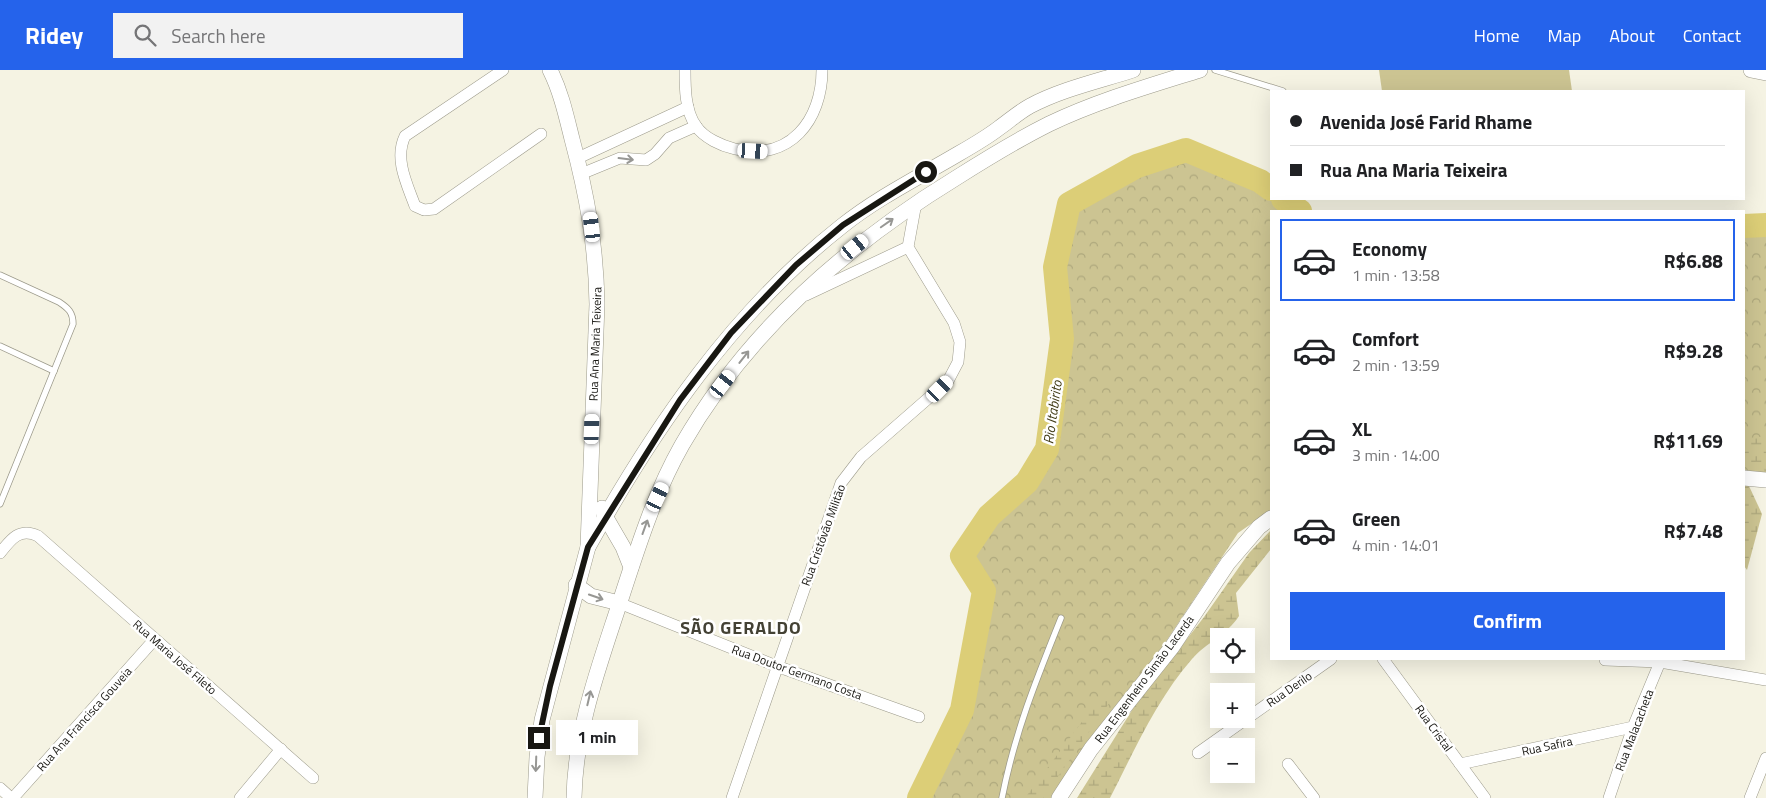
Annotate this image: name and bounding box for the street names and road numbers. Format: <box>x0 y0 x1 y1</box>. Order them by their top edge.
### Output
street label: Rua Ana Maria Teixeira <box>584 287 606 401</box>
street label: Rua Cristóvão Militão <box>796 481 850 589</box>
street label: Rua Engenheiro Simão Lacerda <box>1090 611 1198 747</box>
street label: Rua Maria José Fileto <box>129 615 221 699</box>
street label: Rua Doutor Germano Costa <box>729 640 865 704</box>
street label: Rua Ana Francisca Gouveia <box>32 662 136 776</box>
street label: Rua Derilo <box>1262 666 1316 712</box>
street label: Rua Malacacheta <box>1610 686 1658 774</box>
street label: Rua Cristal <box>1410 700 1458 756</box>
street label: Rua Safira <box>1520 731 1574 761</box>

